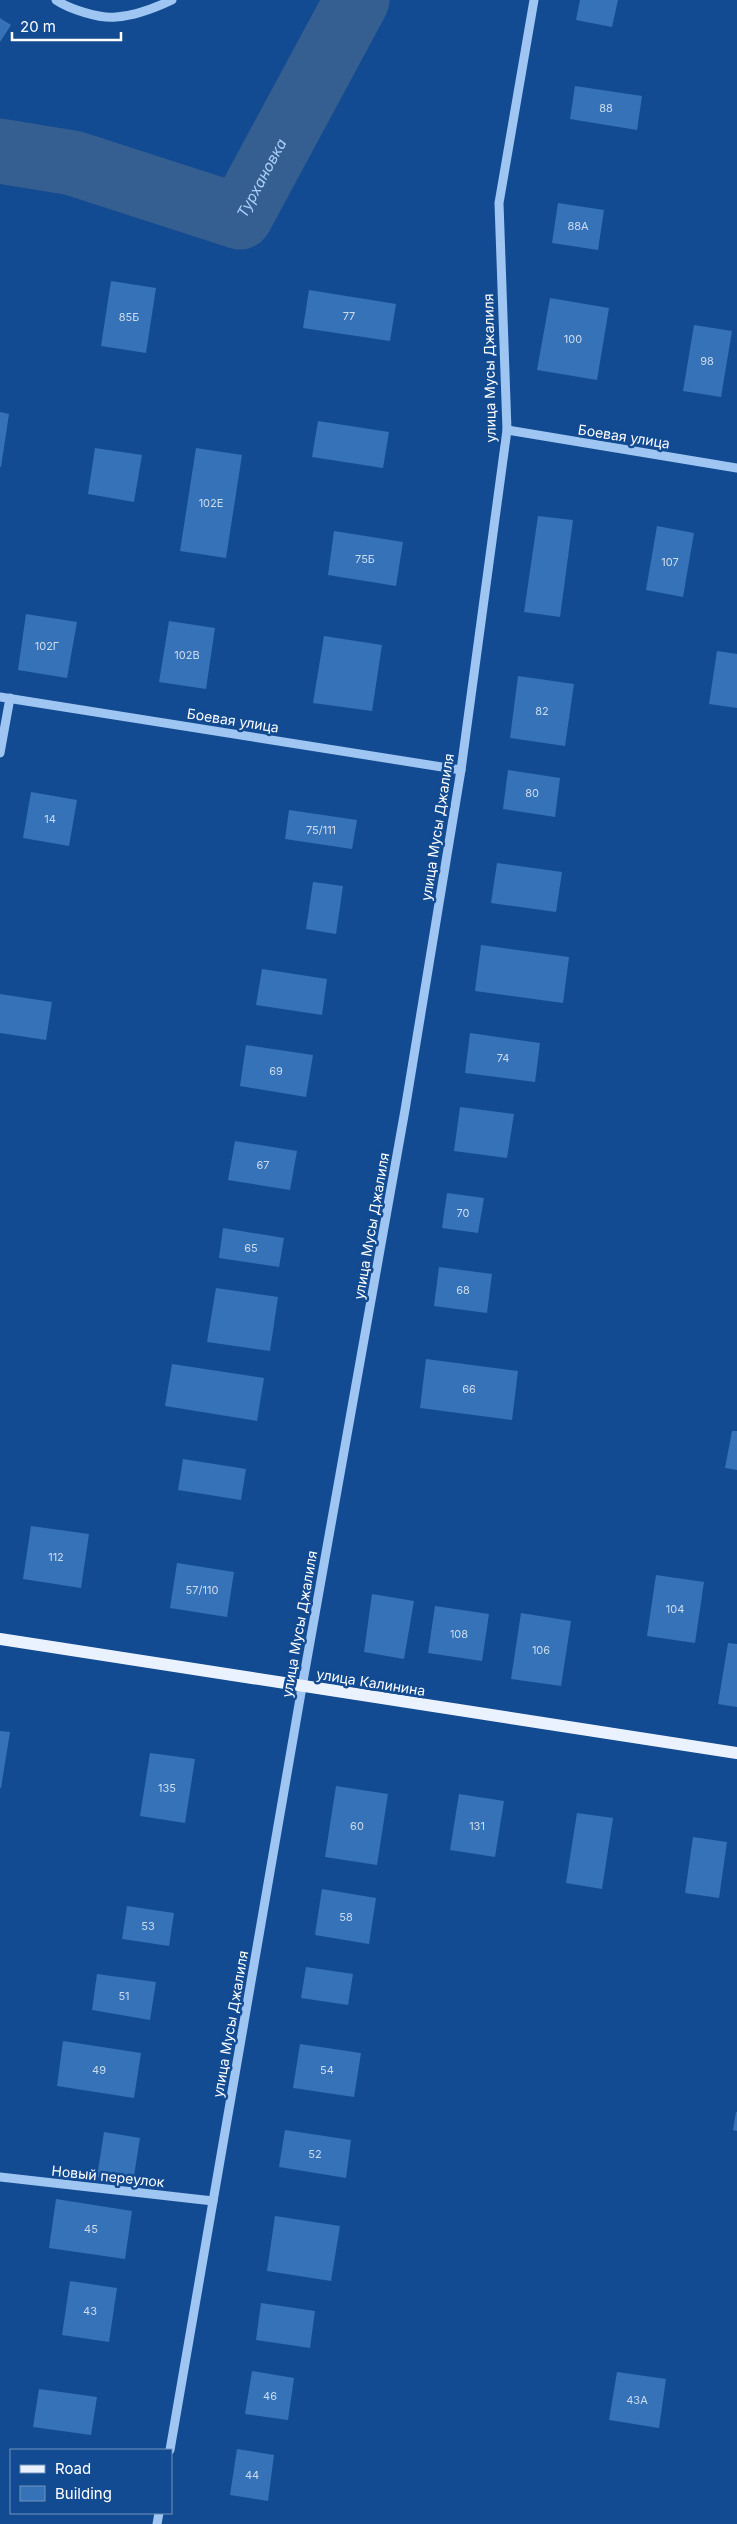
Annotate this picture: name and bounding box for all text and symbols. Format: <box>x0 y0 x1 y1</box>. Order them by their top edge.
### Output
scale bar <box>12 10 121 42</box>
text: 20 m <box>20 17 56 36</box>
house number: 88 <box>599 101 613 115</box>
water label: Турхановка <box>232 135 290 221</box>
house number: 88А <box>567 219 589 233</box>
street label: улица Мусы Джалиля <box>479 293 499 443</box>
house number: 77 <box>343 309 355 323</box>
house number: 85Б <box>119 310 139 324</box>
house number: 100 <box>564 332 582 346</box>
house number: 98 <box>700 354 714 368</box>
street label: Боевая улица <box>577 420 671 452</box>
house number: 102Е <box>199 496 223 510</box>
house number: 75Б <box>355 552 375 566</box>
house number: 107 <box>661 555 679 569</box>
house number: 102Г <box>35 639 59 653</box>
house number: 102В <box>174 648 200 662</box>
street label: Боевая улица <box>186 704 280 736</box>
house number: 82 <box>535 704 549 718</box>
street label: улица Мусы Джалиля <box>417 752 457 902</box>
house number: 80 <box>525 786 539 800</box>
house number: 14 <box>44 812 56 826</box>
house number: 75/111 <box>306 823 336 837</box>
house number: 74 <box>497 1051 509 1065</box>
house number: 69 <box>269 1064 283 1078</box>
street label: улица Мусы Джалиля <box>350 1151 392 1301</box>
house number: 67 <box>256 1158 270 1172</box>
house number: 70 <box>457 1206 470 1220</box>
house number: 65 <box>244 1241 258 1255</box>
house number: 68 <box>456 1283 470 1297</box>
house number: 66 <box>462 1382 476 1396</box>
street label: улица Мусы Джалиля <box>278 1549 320 1699</box>
house number: 112 <box>48 1550 64 1564</box>
house number: 57/110 <box>186 1583 218 1597</box>
house number: 104 <box>666 1602 684 1616</box>
house number: 108 <box>450 1627 468 1641</box>
house number: 106 <box>532 1643 550 1657</box>
street label: улица Калинина <box>315 1665 427 1699</box>
house number: 135 <box>158 1781 176 1795</box>
house number: 60 <box>350 1819 364 1833</box>
house number: 131 <box>469 1819 485 1833</box>
house number: 58 <box>339 1910 353 1924</box>
house number: 53 <box>141 1919 155 1933</box>
street label: улица Мусы Джалиля <box>209 1949 251 2099</box>
house number: 51 <box>118 1989 130 2003</box>
house number: 49 <box>92 2063 106 2077</box>
house number: 54 <box>320 2063 334 2077</box>
house number: 52 <box>308 2147 322 2161</box>
street label: Новый переулок <box>51 2162 166 2190</box>
house number: 45 <box>84 2222 98 2236</box>
house number: 43 <box>83 2304 97 2318</box>
house number: 46 <box>263 2389 277 2403</box>
house number: 43А <box>626 2393 648 2407</box>
legend <box>10 2449 172 2514</box>
text: Road <box>55 2459 91 2478</box>
house number: 44 <box>245 2468 259 2482</box>
text: Building <box>55 2484 112 2503</box>

